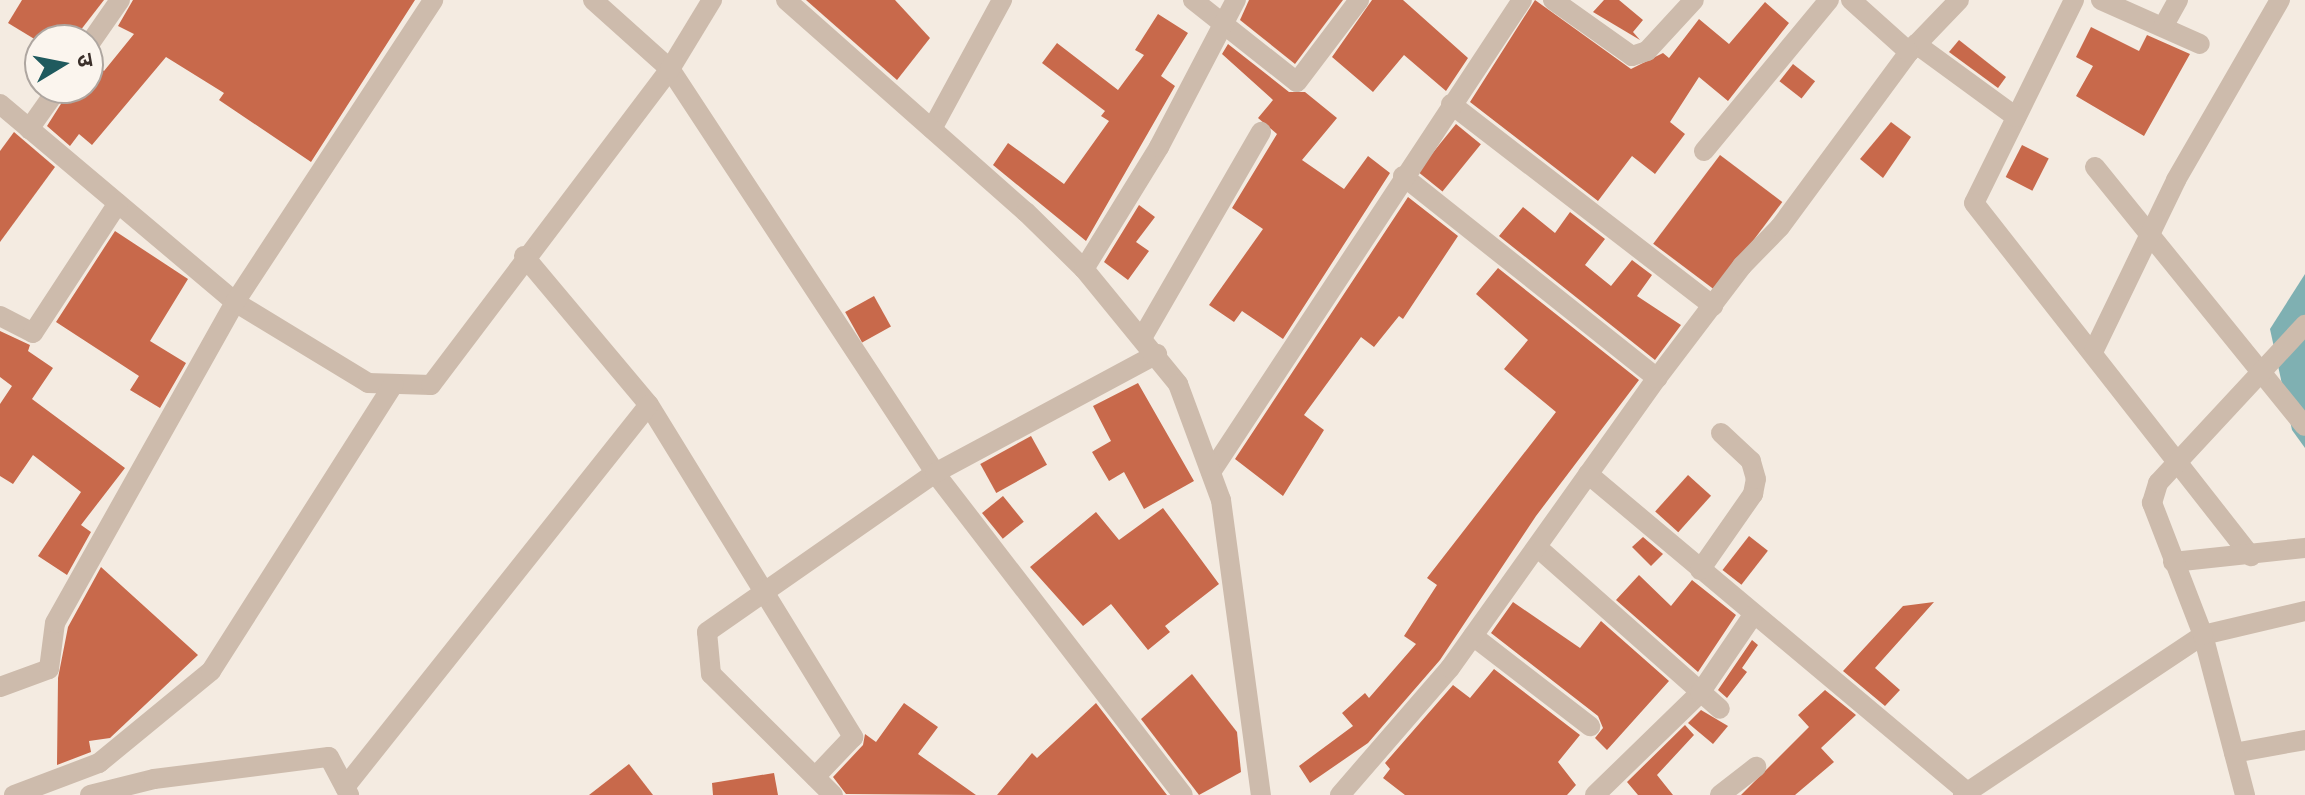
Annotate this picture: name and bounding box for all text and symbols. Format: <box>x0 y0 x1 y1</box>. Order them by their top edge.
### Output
north arrow <box>24 24 104 104</box>
text: उ <box>71 51 101 69</box>

